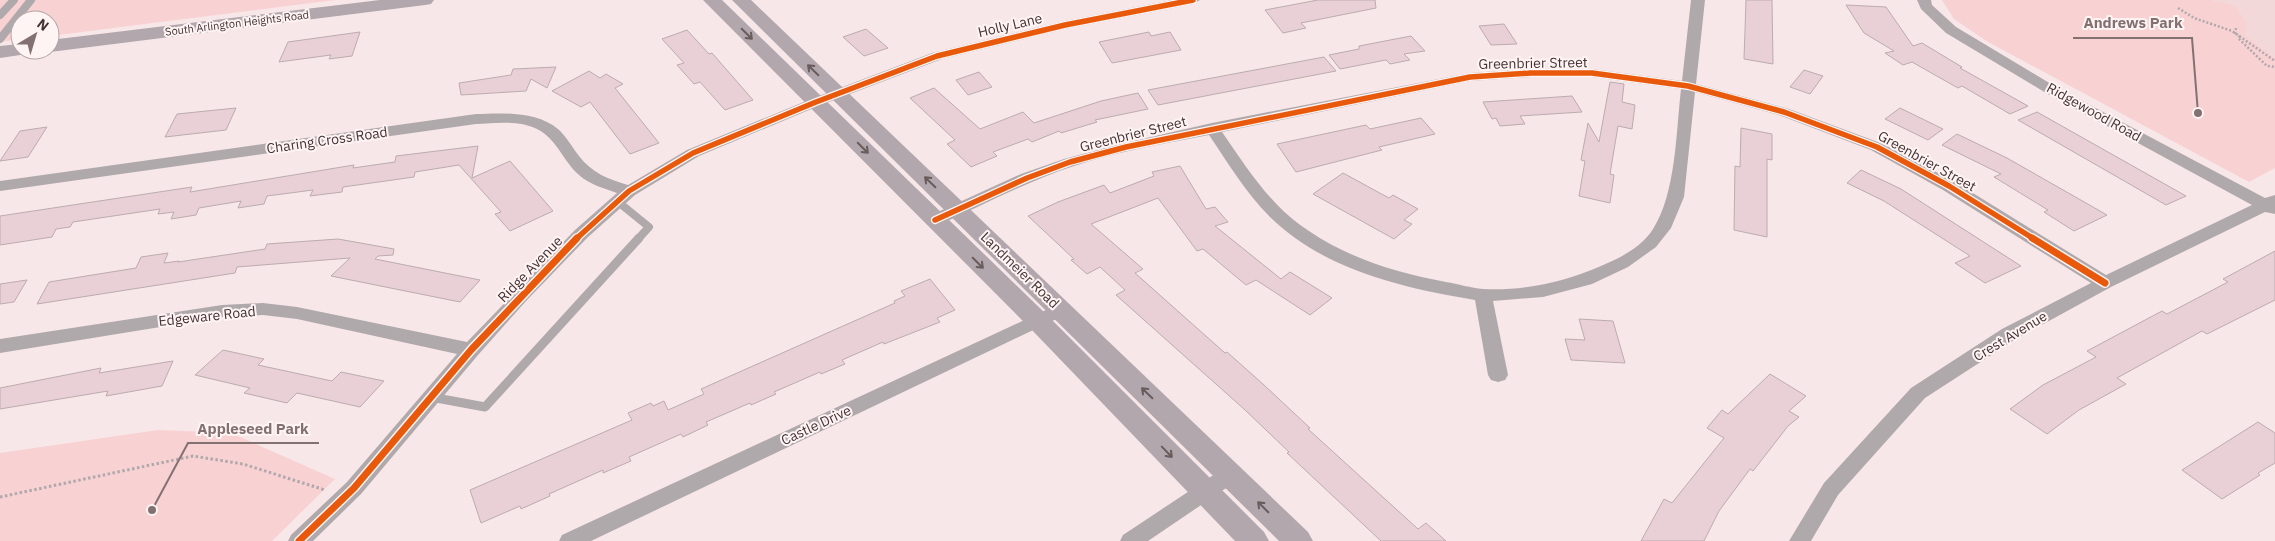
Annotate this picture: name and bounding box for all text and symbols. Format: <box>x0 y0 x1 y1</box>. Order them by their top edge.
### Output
street label: South Arlington Heights Road <box>164 7 310 39</box>
callout: Andrews Park <box>2073 8 2192 38</box>
street label: Holly Lane <box>976 9 1044 41</box>
north arrow <box>10 10 60 60</box>
text: Andrews Park <box>2083 13 2183 32</box>
text: N <box>33 15 53 35</box>
one-way arrow <box>741 28 753 40</box>
street label: Greenbrier Street <box>1478 53 1588 73</box>
one-way arrow <box>807 63 819 76</box>
street label: Ridgewood Road <box>2044 79 2144 145</box>
street label: Greenbrier Street <box>1078 112 1188 156</box>
street label: Charing Cross Road <box>265 123 389 157</box>
street label: Greenbrier Street <box>1875 127 1979 195</box>
one-way arrow <box>857 142 869 155</box>
one-way arrow <box>924 176 936 188</box>
street label: Landmeier Road <box>977 228 1063 312</box>
street label: Ridge Avenue <box>494 232 566 306</box>
one-way arrow <box>972 256 984 268</box>
street label: Edgeware Road <box>158 302 256 330</box>
street label: Crest Avenue <box>1970 307 2051 365</box>
one-way arrow <box>1141 387 1154 399</box>
street label: Castle Drive <box>778 401 854 449</box>
callout: Appleseed Park <box>188 413 319 443</box>
text: Appleseed Park <box>197 419 309 438</box>
one-way arrow <box>1161 446 1173 458</box>
one-way arrow <box>1257 500 1269 513</box>

